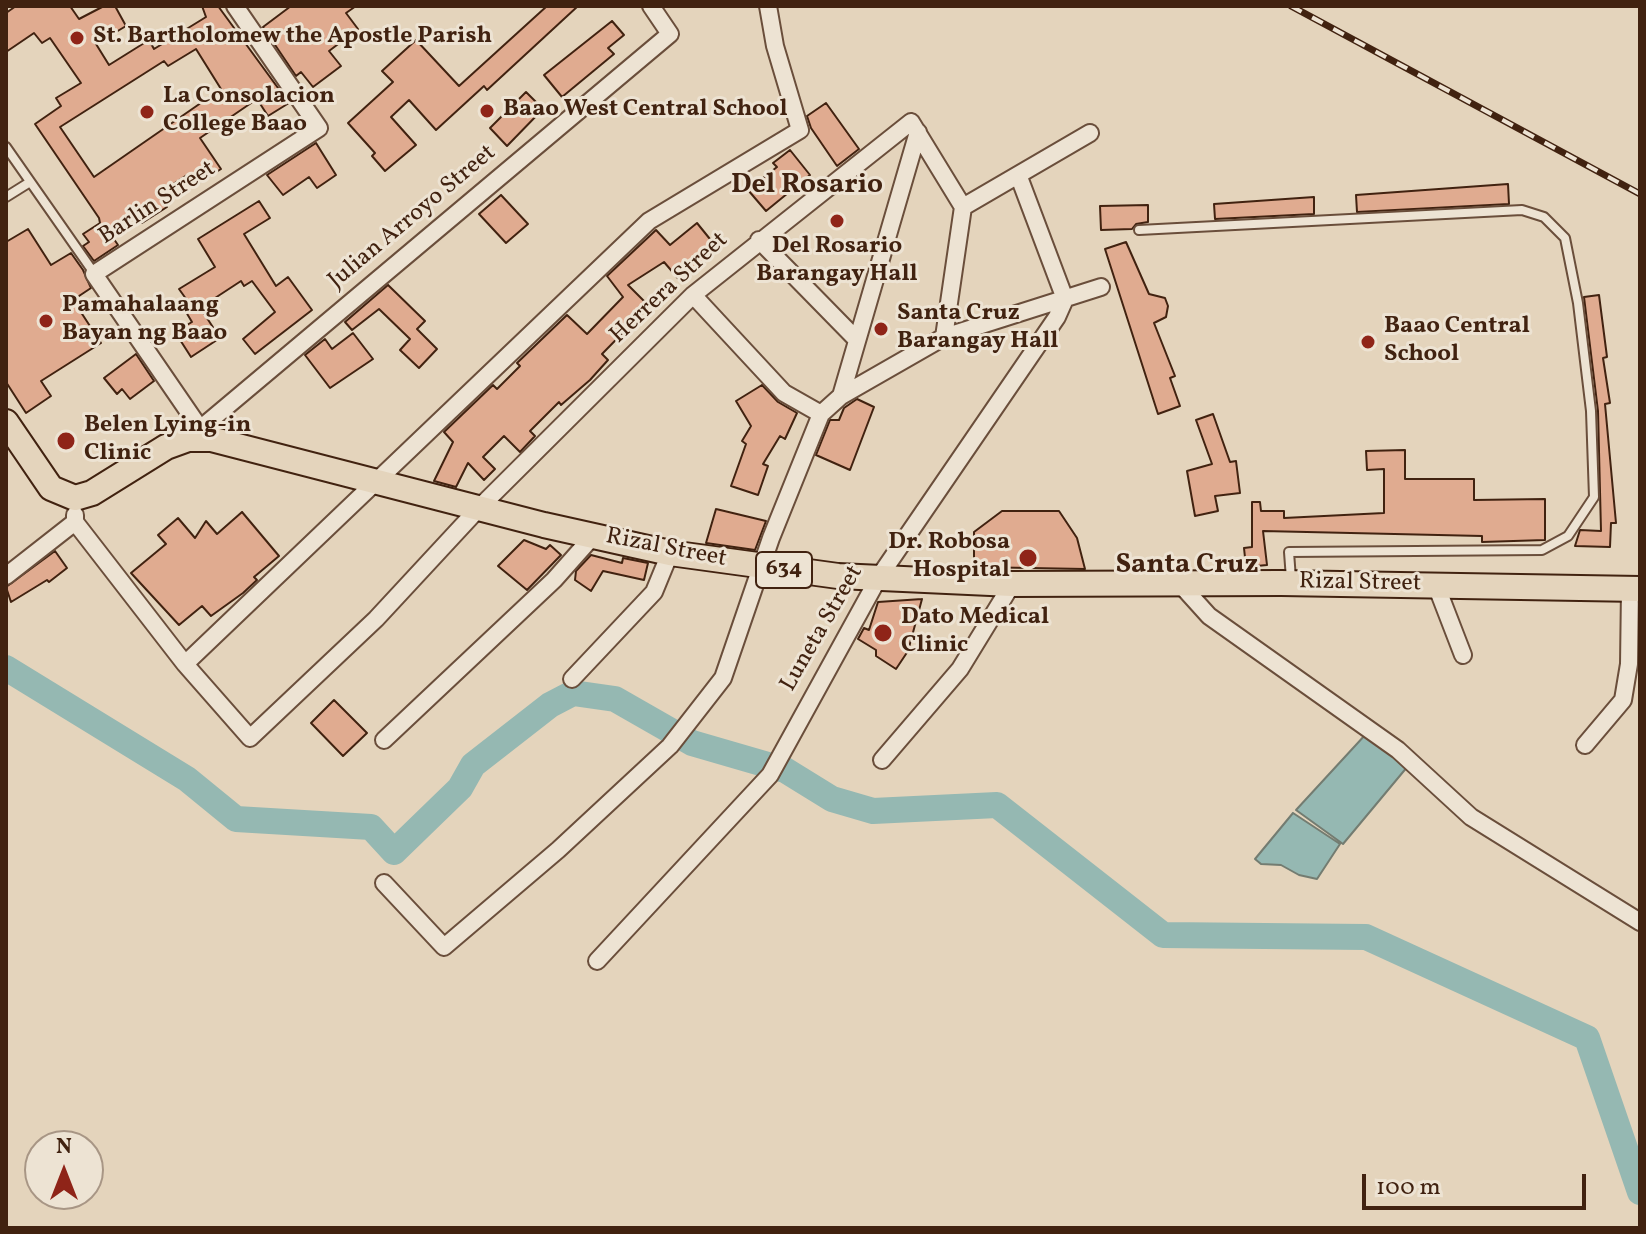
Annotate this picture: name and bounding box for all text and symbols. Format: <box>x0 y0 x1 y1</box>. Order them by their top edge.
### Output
place label: St. Bartholomew the Apostle Parish <box>93 24 492 52</box>
marker: St. Bartholomew the Apostle Parish <box>68 29 86 47</box>
place label: La Consolacion College Baao <box>163 84 335 140</box>
place label: Baao West Central School <box>503 97 788 125</box>
marker: Baao West Central School <box>478 102 496 120</box>
marker: La Consolacion College Baao <box>138 103 156 121</box>
street label: Julian Arroyo Street <box>323 140 503 296</box>
street label: Barlin Street <box>94 156 222 252</box>
district label: Del Rosario <box>731 170 883 204</box>
marker: Del Rosario Barangay Hall <box>828 212 846 230</box>
street label: Herrera Street <box>605 227 735 351</box>
place label: Del Rosario Barangay Hall <box>756 234 918 290</box>
place label: Pamahalaang Bayan ng Baao <box>62 293 227 349</box>
place label: Santa Cruz Barangay Hall <box>897 301 1058 357</box>
marker: Pamahalaang Bayan ng Baao <box>37 312 55 330</box>
place label: Baao Central School <box>1384 314 1530 370</box>
marker: Santa Cruz Barangay Hall <box>872 320 890 338</box>
marker: Baao Central School <box>1359 333 1377 351</box>
place label: Belen Lying-in Clinic <box>84 413 251 469</box>
marker: Belen Lying-in Clinic <box>55 430 77 452</box>
street label: Rizal Street <box>603 523 729 575</box>
place label: Dr. Robosa Hospital <box>888 530 1010 586</box>
marker: Dr. Robosa Hospital <box>1017 547 1039 569</box>
district label: Santa Cruz <box>1115 550 1259 584</box>
road number: 634 <box>756 552 812 588</box>
street label: Luneta Street <box>775 561 871 697</box>
street label: Rizal Street <box>1299 569 1421 599</box>
place label: Dato Medical Clinic <box>901 605 1049 661</box>
marker: Dato Medical Clinic <box>872 622 894 644</box>
north arrow <box>24 1130 104 1210</box>
text: N <box>56 1132 72 1163</box>
scale bar <box>1366 1158 1590 1208</box>
text: 100 m <box>1376 1171 1441 1205</box>

